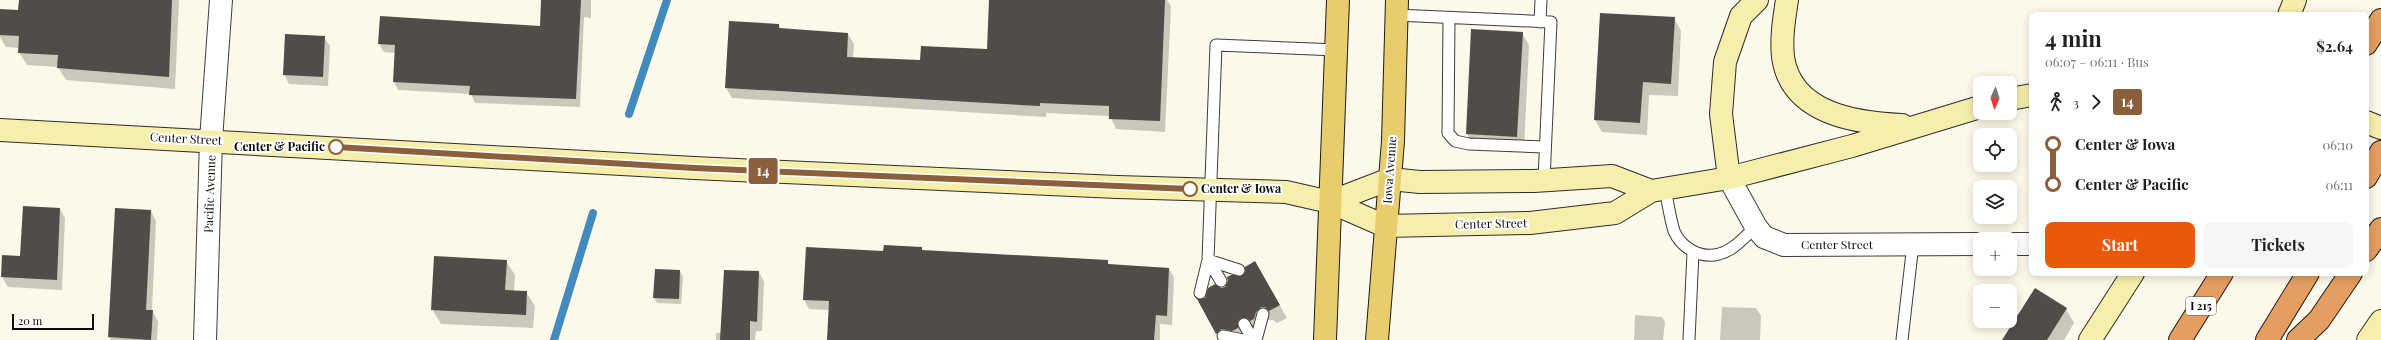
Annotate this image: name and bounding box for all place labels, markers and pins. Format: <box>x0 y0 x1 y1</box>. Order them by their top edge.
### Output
place label: Center & Pacific <box>234 138 325 154</box>
marker: Center & Pacific <box>328 139 344 155</box>
place label: Center & Iowa <box>1201 180 1282 196</box>
marker: Center & Iowa <box>1182 181 1198 197</box>

